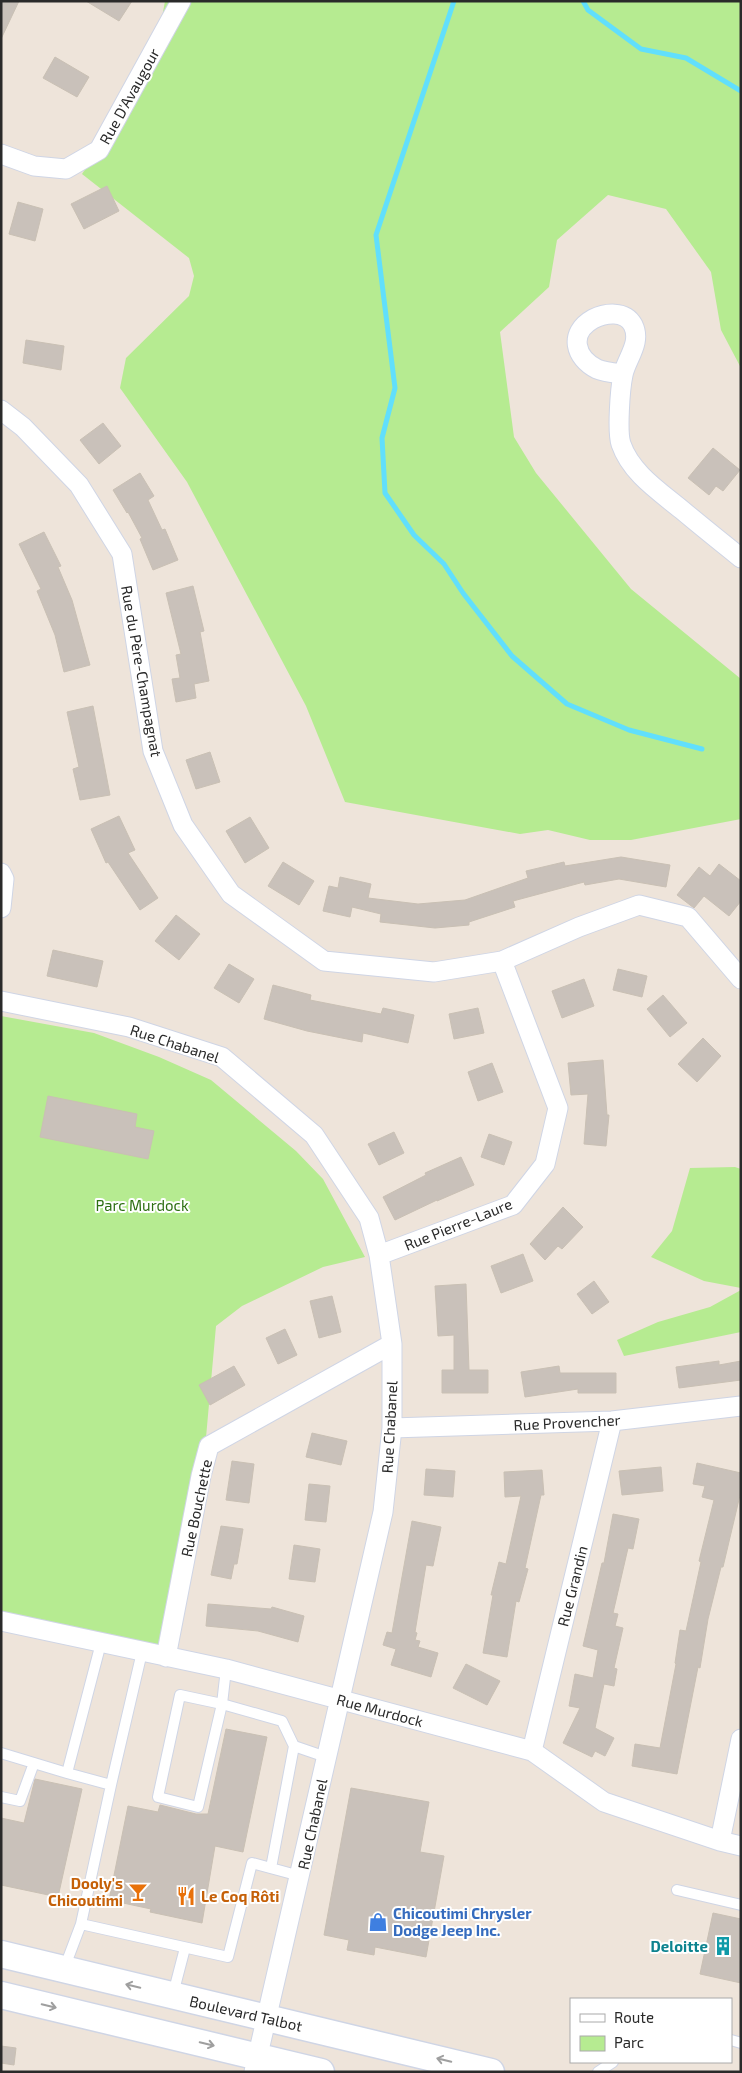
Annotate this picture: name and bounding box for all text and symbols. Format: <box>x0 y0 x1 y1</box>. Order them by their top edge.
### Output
street label: Rue D'Avaugour <box>95 45 163 147</box>
street label: Rue du Père-Champagnat <box>118 584 166 758</box>
street label: Rue Chabanel <box>128 1020 222 1066</box>
street label: Rue Pierre-Laure <box>401 1194 515 1254</box>
park label: Parc Murdock <box>95 1196 189 1214</box>
street label: Rue Chabanel <box>378 1380 400 1474</box>
street label: Rue Provencher <box>513 1410 621 1434</box>
street label: Rue Bouchette <box>177 1458 215 1558</box>
street label: Rue Grandin <box>553 1544 591 1628</box>
street label: Rue Murdock <box>335 1690 426 1730</box>
street label: Rue Chabanel <box>294 1776 331 1871</box>
place label: Dooly's Chicoutimi <box>48 1874 123 1909</box>
bar icon: Dooly's Chicoutimi <box>127 1881 149 1903</box>
restaurant icon: Le Coq Rôti <box>175 1885 197 1907</box>
place label: Le Coq Rôti <box>201 1887 279 1905</box>
place label: Chicoutimi Chrysler Dodge Jeep Inc. <box>393 1904 532 1939</box>
shop icon: Chicoutimi Chrysler Dodge Jeep Inc. <box>367 1911 389 1933</box>
building icon: Deloitte <box>712 1935 734 1957</box>
place label: Deloitte <box>651 1937 708 1955</box>
one-way arrow <box>125 1981 141 1990</box>
street label: Boulevard Talbot <box>188 1991 304 2035</box>
legend <box>570 1998 732 2063</box>
one-way arrow <box>40 2002 56 2011</box>
text: Route <box>614 2008 654 2026</box>
text: Parc <box>614 2033 644 2051</box>
one-way arrow <box>198 2040 214 2049</box>
one-way arrow <box>436 2055 452 2064</box>

